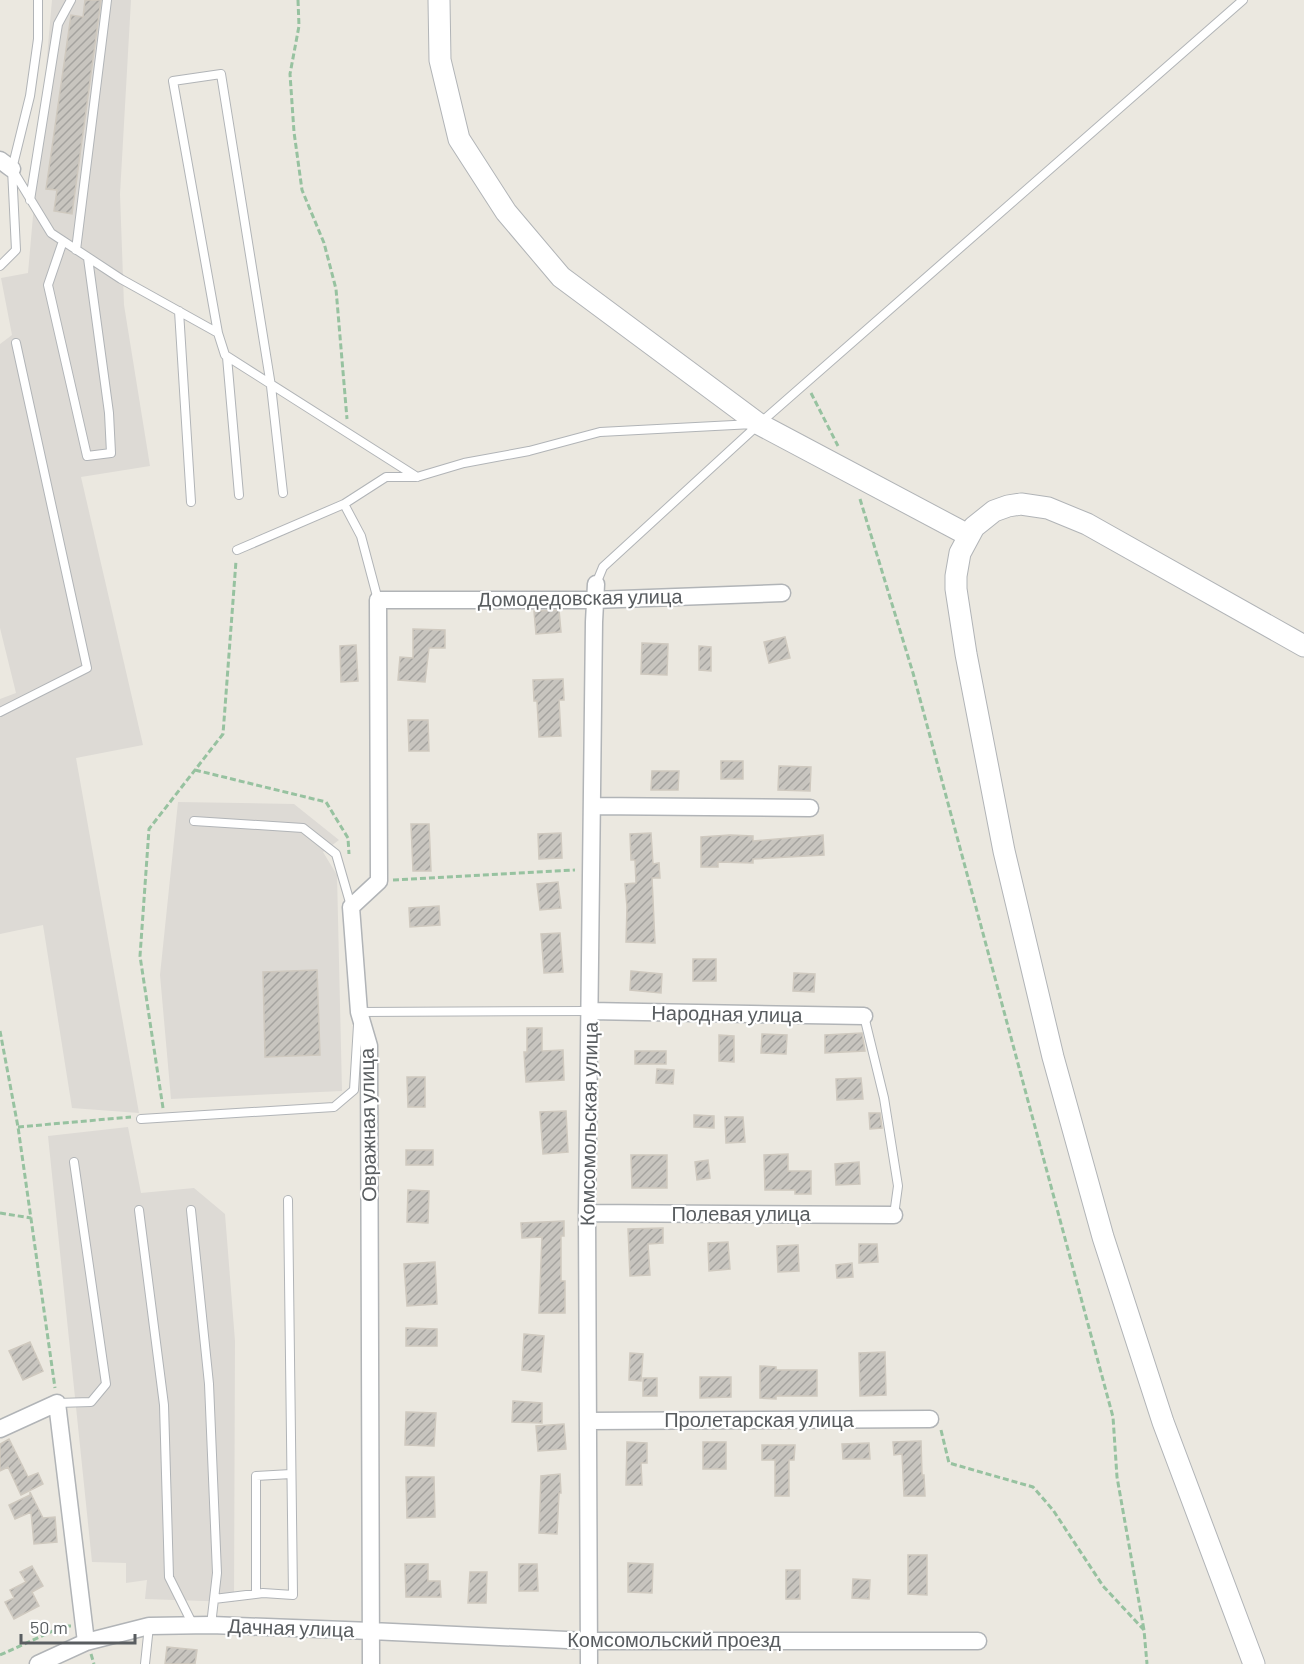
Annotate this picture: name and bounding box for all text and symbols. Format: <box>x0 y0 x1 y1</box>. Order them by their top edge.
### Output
street label: Домодедовская улица <box>477 583 684 611</box>
street label: Народная улица <box>651 1000 804 1026</box>
street label: Комсомольская улица <box>574 1021 602 1226</box>
street label: Овражная улица <box>354 1047 380 1202</box>
street label: Полевая улица <box>671 1201 811 1225</box>
street label: Пролетарская улица <box>664 1407 855 1431</box>
scale bar <box>21 1607 135 1645</box>
street label: Дачная улица <box>227 1613 356 1641</box>
text: 50 m <box>30 1616 68 1638</box>
street label: Комсомольский проезд <box>567 1627 781 1651</box>

